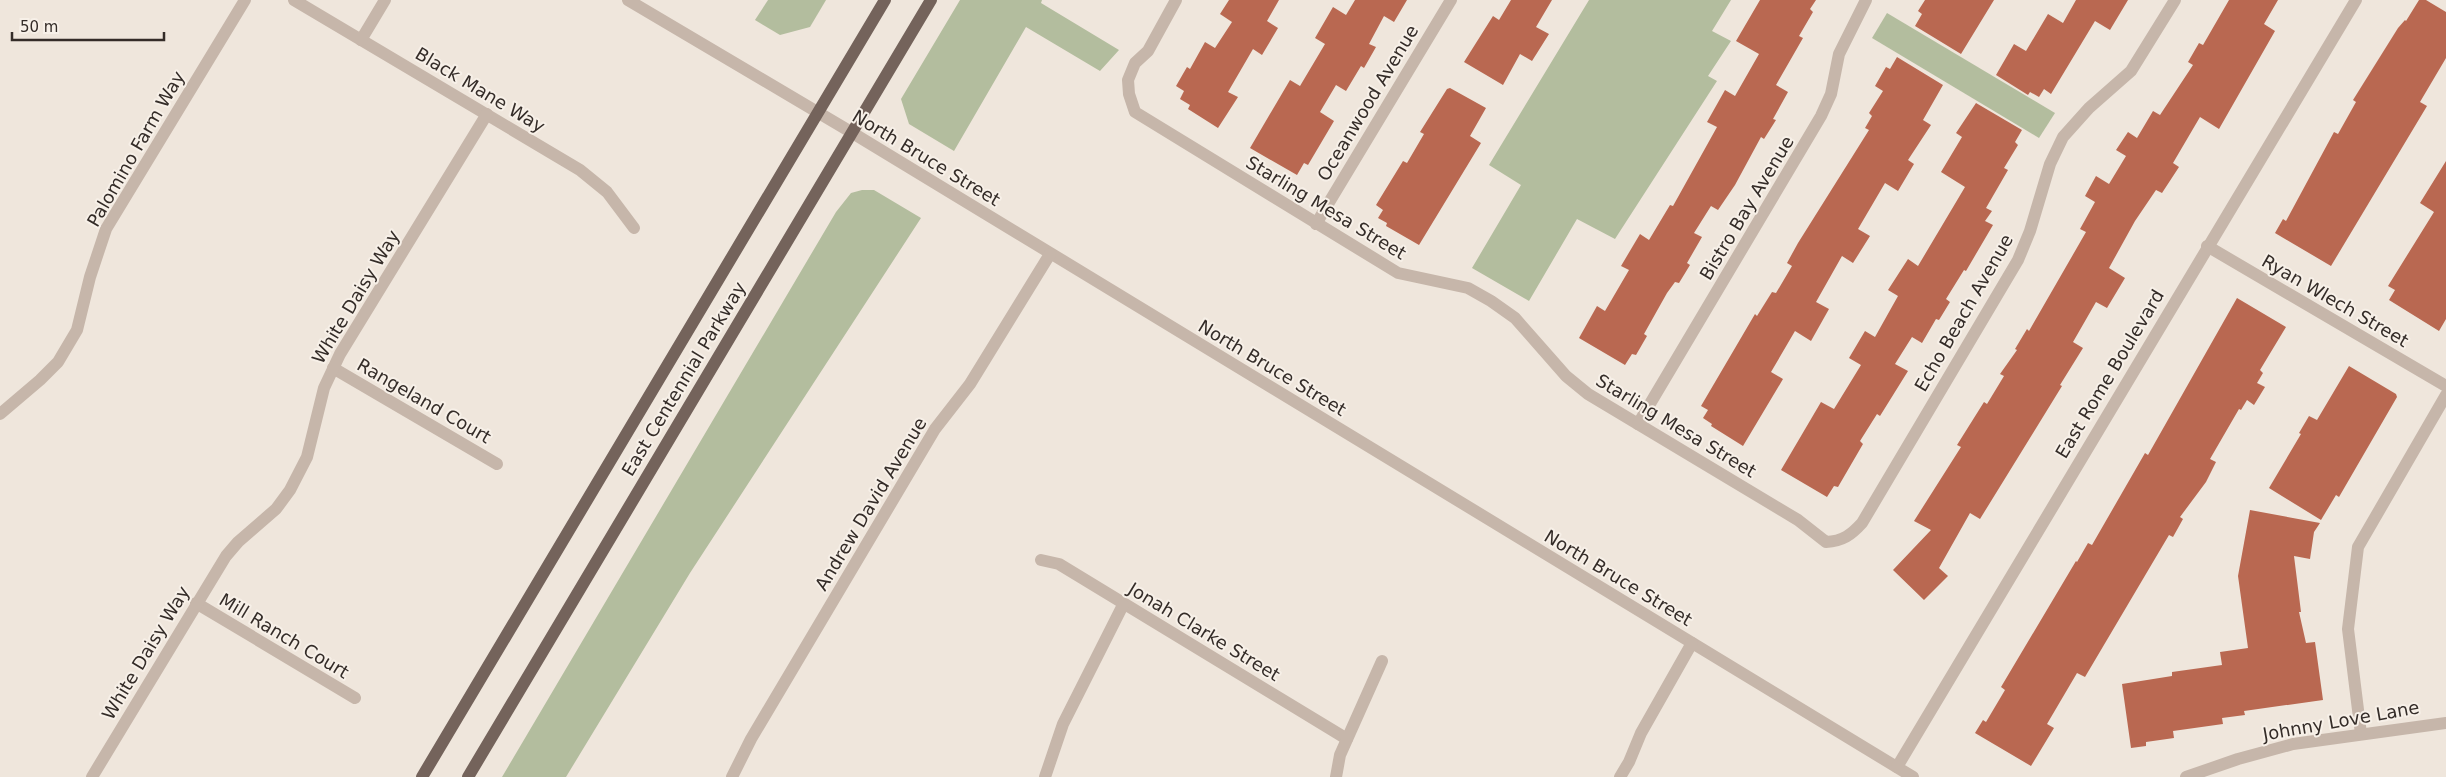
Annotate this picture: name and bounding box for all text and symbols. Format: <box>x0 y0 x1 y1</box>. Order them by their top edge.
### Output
scale bar <box>12 10 165 42</box>
text: 50 m <box>20 18 58 36</box>
street label: Oceanwood Avenue <box>1313 21 1423 185</box>
street label: Black Mane Way <box>412 43 549 137</box>
street label: Palomino Farm Way <box>82 67 189 230</box>
street label: North Bruce Street <box>849 105 1004 210</box>
street label: Bistro Bay Avenue <box>1695 132 1798 284</box>
street label: Starling Mesa Street <box>1242 151 1410 264</box>
street label: White Daisy Way <box>307 226 404 367</box>
street label: Echo Beach Avenue <box>1910 231 2017 395</box>
street label: Ryan Wlech Street <box>2258 250 2412 351</box>
street label: East Centennial Parkway <box>617 278 750 480</box>
street label: East Rome Boulevard <box>2051 286 2168 462</box>
street label: North Bruce Street <box>1195 315 1350 420</box>
street label: Rangeland Court <box>354 354 495 447</box>
street label: Starling Mesa Street <box>1592 369 1760 482</box>
street label: Andrew David Avenue <box>811 413 931 594</box>
street label: North Bruce Street <box>1541 525 1696 630</box>
street label: Jonah Clarke Street <box>1124 577 1284 685</box>
street label: White Daisy Way <box>97 582 194 723</box>
street label: Mill Ranch Court <box>216 589 353 682</box>
street label: Johnny Love Lane <box>2260 696 2421 745</box>

